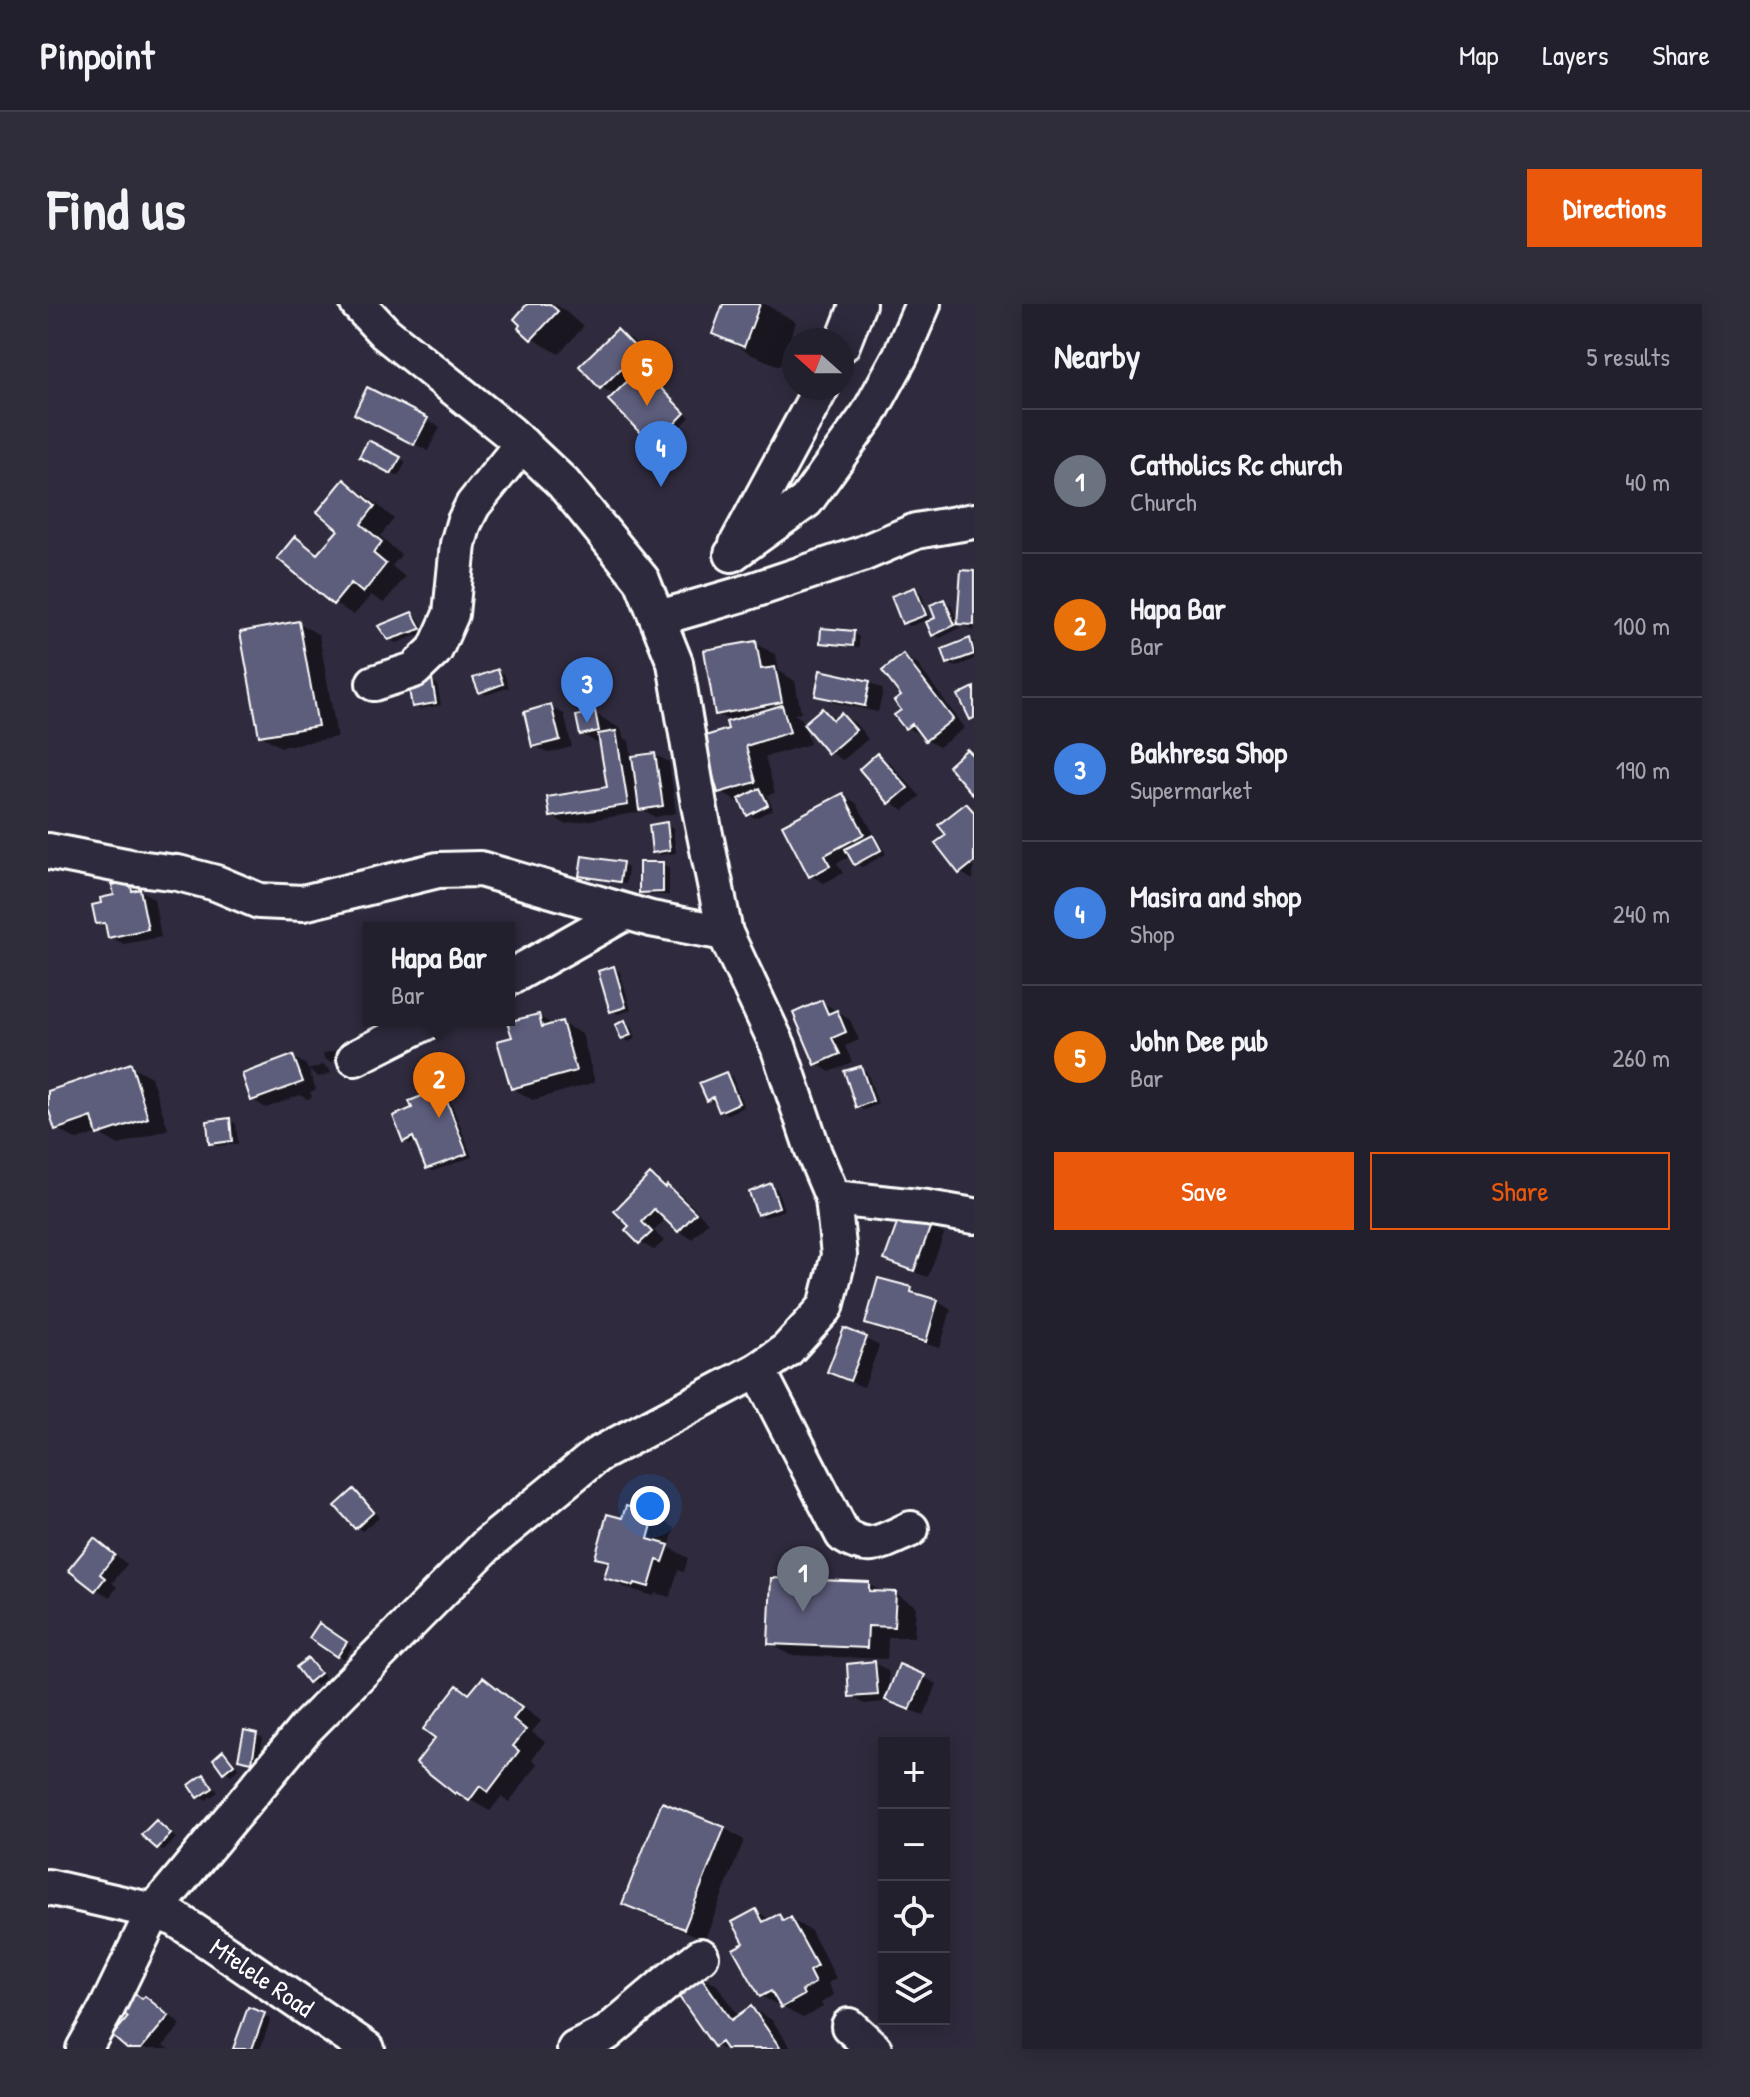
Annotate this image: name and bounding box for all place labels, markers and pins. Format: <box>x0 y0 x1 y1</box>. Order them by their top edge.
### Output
pin: 5 <box>621 340 673 406</box>
pin: 4 <box>635 421 687 487</box>
pin: 3 <box>561 657 613 723</box>
pin: 2 <box>413 1052 465 1118</box>
pin: 1 <box>777 1546 829 1612</box>

